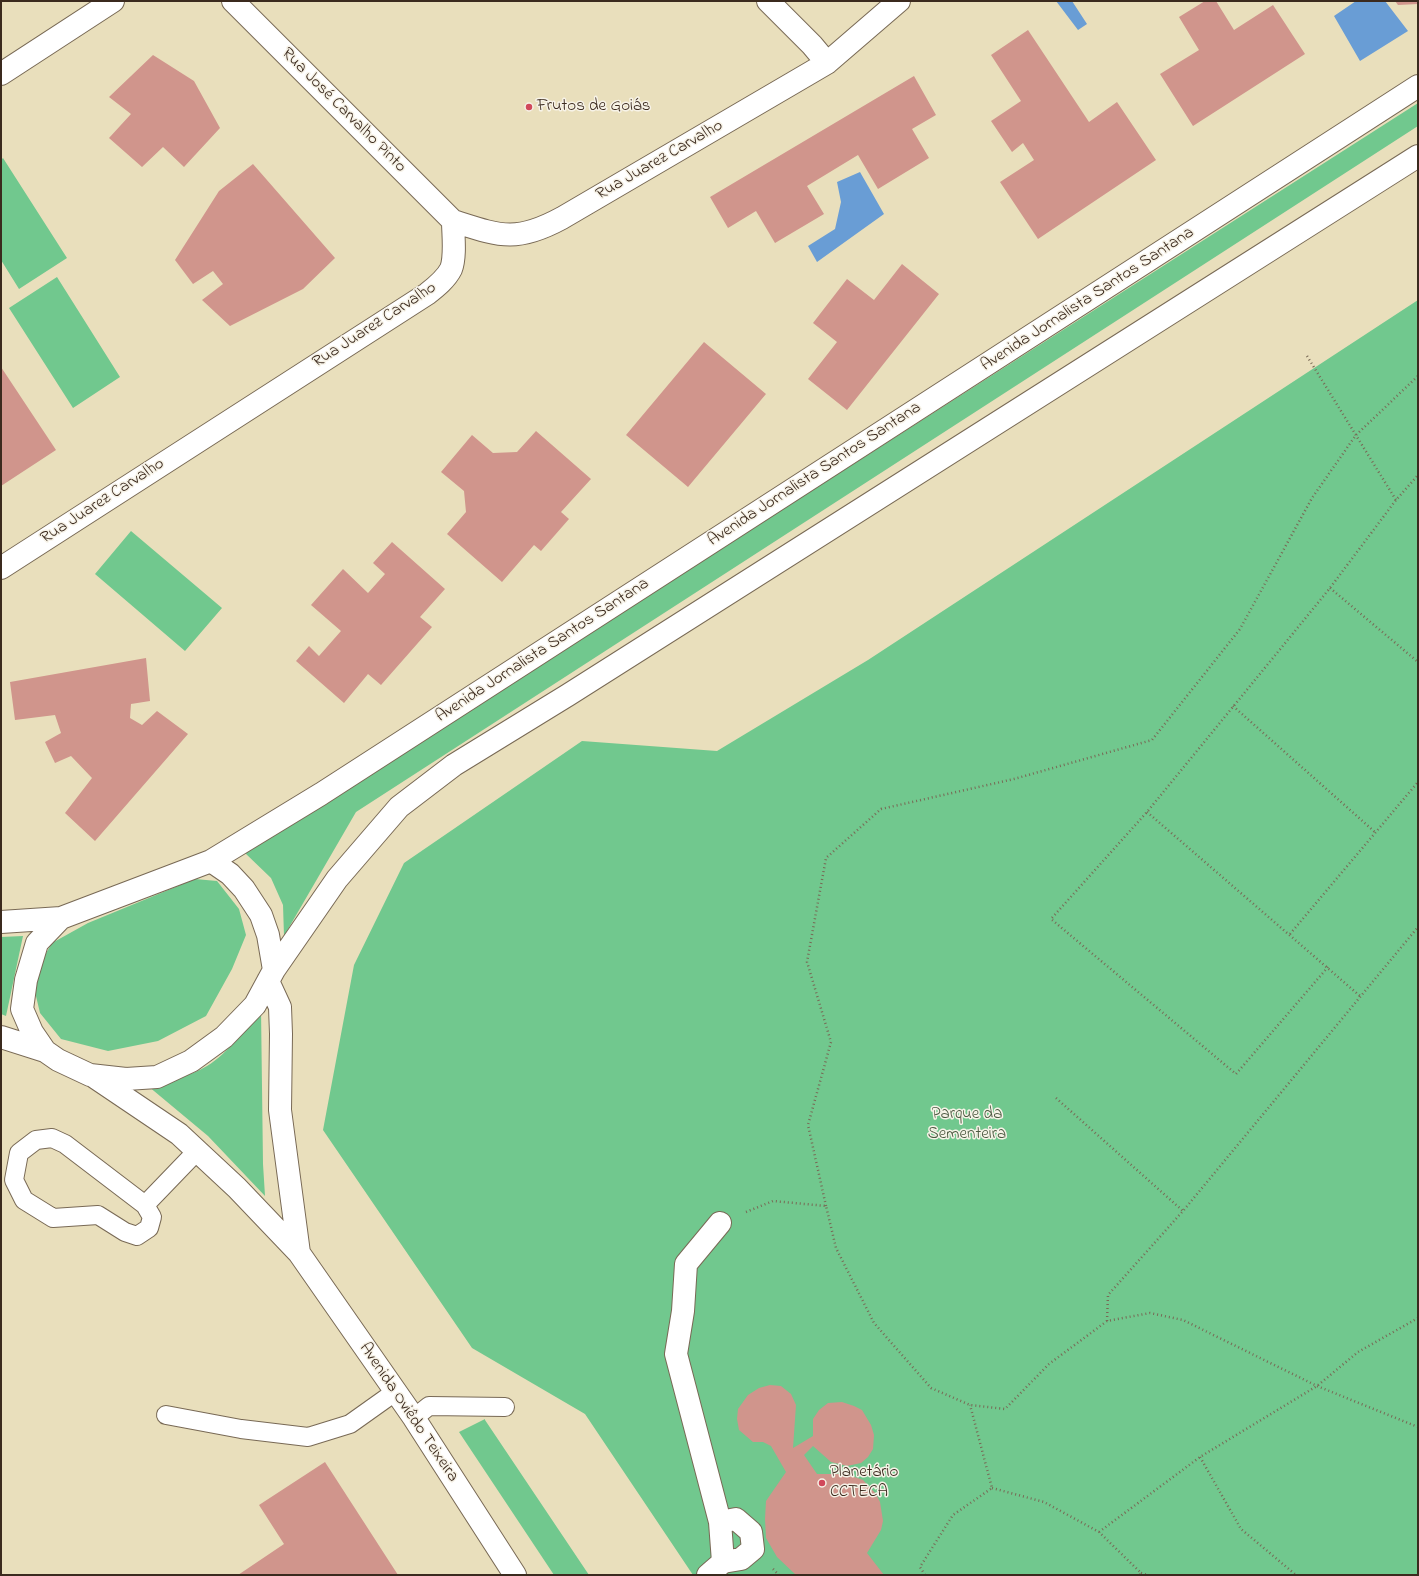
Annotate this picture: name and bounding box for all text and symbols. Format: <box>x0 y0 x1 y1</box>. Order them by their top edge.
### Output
street label: Rua José Carvalho Pinto <box>276 44 410 178</box>
place label: Frutos de Goiás <box>537 97 650 117</box>
marker: Frutos de Goiás <box>524 102 534 112</box>
street label: Rua Juarez Carvalho <box>593 116 727 206</box>
street label: Avenida Jornalista Santos Santana <box>978 223 1198 377</box>
street label: Rua Juarez Carvalho <box>309 278 441 374</box>
street label: Avenida Jornalista Santos Santana <box>705 398 925 552</box>
street label: Rua Juarez Carvalho <box>37 454 169 550</box>
street label: Avenida Jornalista Santos Santana <box>433 574 653 728</box>
park label: Parque da Sementeira <box>928 1105 1006 1145</box>
street label: Avenida Oviêdo Teixeira <box>354 1339 462 1487</box>
place label: Planetário CCTECA <box>830 1463 898 1503</box>
marker: Planetário CCTECA <box>817 1478 827 1488</box>

